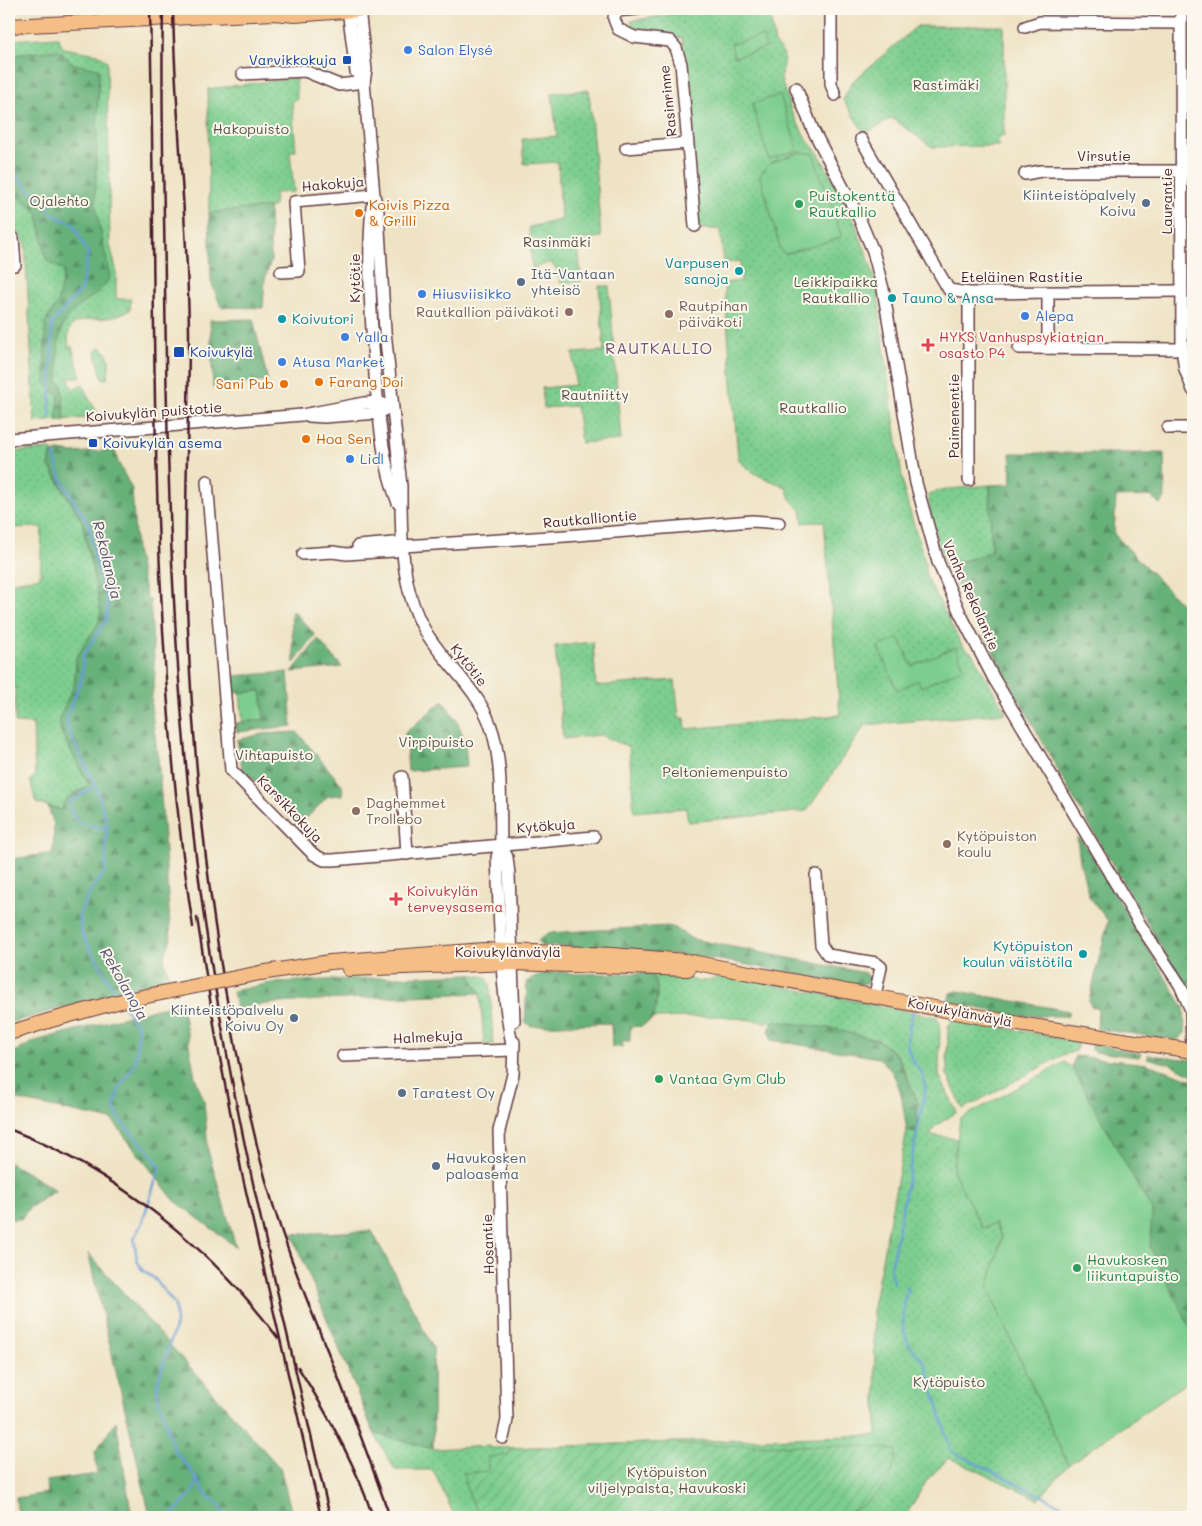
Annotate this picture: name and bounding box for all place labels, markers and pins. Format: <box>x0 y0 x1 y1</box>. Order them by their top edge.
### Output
place label: Salon Elysé <box>418 40 493 59</box>
marker: Salon Elysé <box>402 44 414 56</box>
place label: Varvikkokuja <box>249 50 337 69</box>
marker: Varvikkokuja <box>341 54 353 66</box>
place label: Kiinteistöpalvely Koivu <box>1023 185 1136 220</box>
place label: Puistokenttä Rautkallio <box>809 186 896 221</box>
place label: Koivis Pizza & Grilli <box>369 195 450 230</box>
marker: Kiinteistöpalvely Koivu <box>1140 197 1152 209</box>
marker: Puistokenttä Rautkallio <box>793 198 805 210</box>
marker: Koivis Pizza & Grilli <box>353 207 365 219</box>
place label: Varpusen sanoja <box>665 253 729 288</box>
place label: Itä-Vantaan yhteisö <box>531 264 615 299</box>
marker: Varpusen sanoja <box>733 265 745 277</box>
marker: Itä-Vantaan yhteisö <box>515 276 527 288</box>
place label: Hiusviisikko <box>432 284 511 303</box>
marker: Hiusviisikko <box>416 288 428 300</box>
place label: Tauno & Ansa <box>902 288 994 307</box>
marker: Tauno & Ansa <box>886 292 898 304</box>
place label: Rautpihan päiväkoti <box>679 296 748 331</box>
place label: Rautkallion päiväkoti <box>416 302 559 321</box>
marker: Rautkallion päiväkoti <box>563 306 575 318</box>
place label: Alepa <box>1035 306 1074 325</box>
marker: Rautpihan päiväkoti <box>663 308 675 320</box>
place label: Koivutori <box>292 309 354 328</box>
marker: Alepa <box>1019 310 1031 322</box>
marker: Koivutori <box>276 313 288 325</box>
place label: Yalla <box>355 327 389 346</box>
place label: HYKS Vanhuspsykiatrian osasto P4 <box>939 327 1104 362</box>
marker: Yalla <box>339 331 351 343</box>
marker: HYKS Vanhuspsykiatrian osasto P4 <box>921 338 935 352</box>
place label: Koivukylä <box>190 342 253 361</box>
marker: Koivukylä <box>172 345 186 359</box>
place label: Atusa Market <box>292 352 385 371</box>
marker: Atusa Market <box>276 356 288 368</box>
place label: Farang Doi <box>329 372 404 391</box>
place label: Sani Pub <box>216 374 274 393</box>
marker: Farang Doi <box>313 376 325 388</box>
marker: Sani Pub <box>278 378 290 390</box>
place label: Hoa Sen <box>316 429 372 448</box>
place label: Koivukylän asema <box>103 433 222 452</box>
marker: Hoa Sen <box>300 433 312 445</box>
marker: Koivukylän asema <box>87 437 99 449</box>
place label: Lidl <box>360 449 384 468</box>
marker: Lidl <box>344 453 356 465</box>
place label: Daghemmet Trollebo <box>366 793 446 828</box>
marker: Daghemmet Trollebo <box>350 805 362 817</box>
place label: Kytöpuiston koulu <box>957 826 1037 861</box>
marker: Kytöpuiston koulu <box>941 838 953 850</box>
place label: Koivukylän terveysasema <box>407 881 503 916</box>
marker: Koivukylän terveysasema <box>389 892 403 906</box>
place label: Kytöpuiston koulun väistötila <box>962 936 1073 971</box>
marker: Kytöpuiston koulun väistötila <box>1077 948 1089 960</box>
place label: Kiinteistöpalvelu Koivu Oy <box>171 1000 284 1035</box>
marker: Kiinteistöpalvelu Koivu Oy <box>288 1012 300 1024</box>
place label: Vantaa Gym Club <box>669 1069 786 1088</box>
marker: Vantaa Gym Club <box>653 1073 665 1085</box>
place label: Taratest Oy <box>412 1083 495 1102</box>
marker: Taratest Oy <box>396 1087 408 1099</box>
place label: Havukosken paloasema <box>446 1148 526 1183</box>
marker: Havukosken paloasema <box>430 1160 442 1172</box>
place label: Havukosken liikuntapuisto <box>1087 1250 1179 1285</box>
marker: Havukosken liikuntapuisto <box>1071 1262 1083 1274</box>

